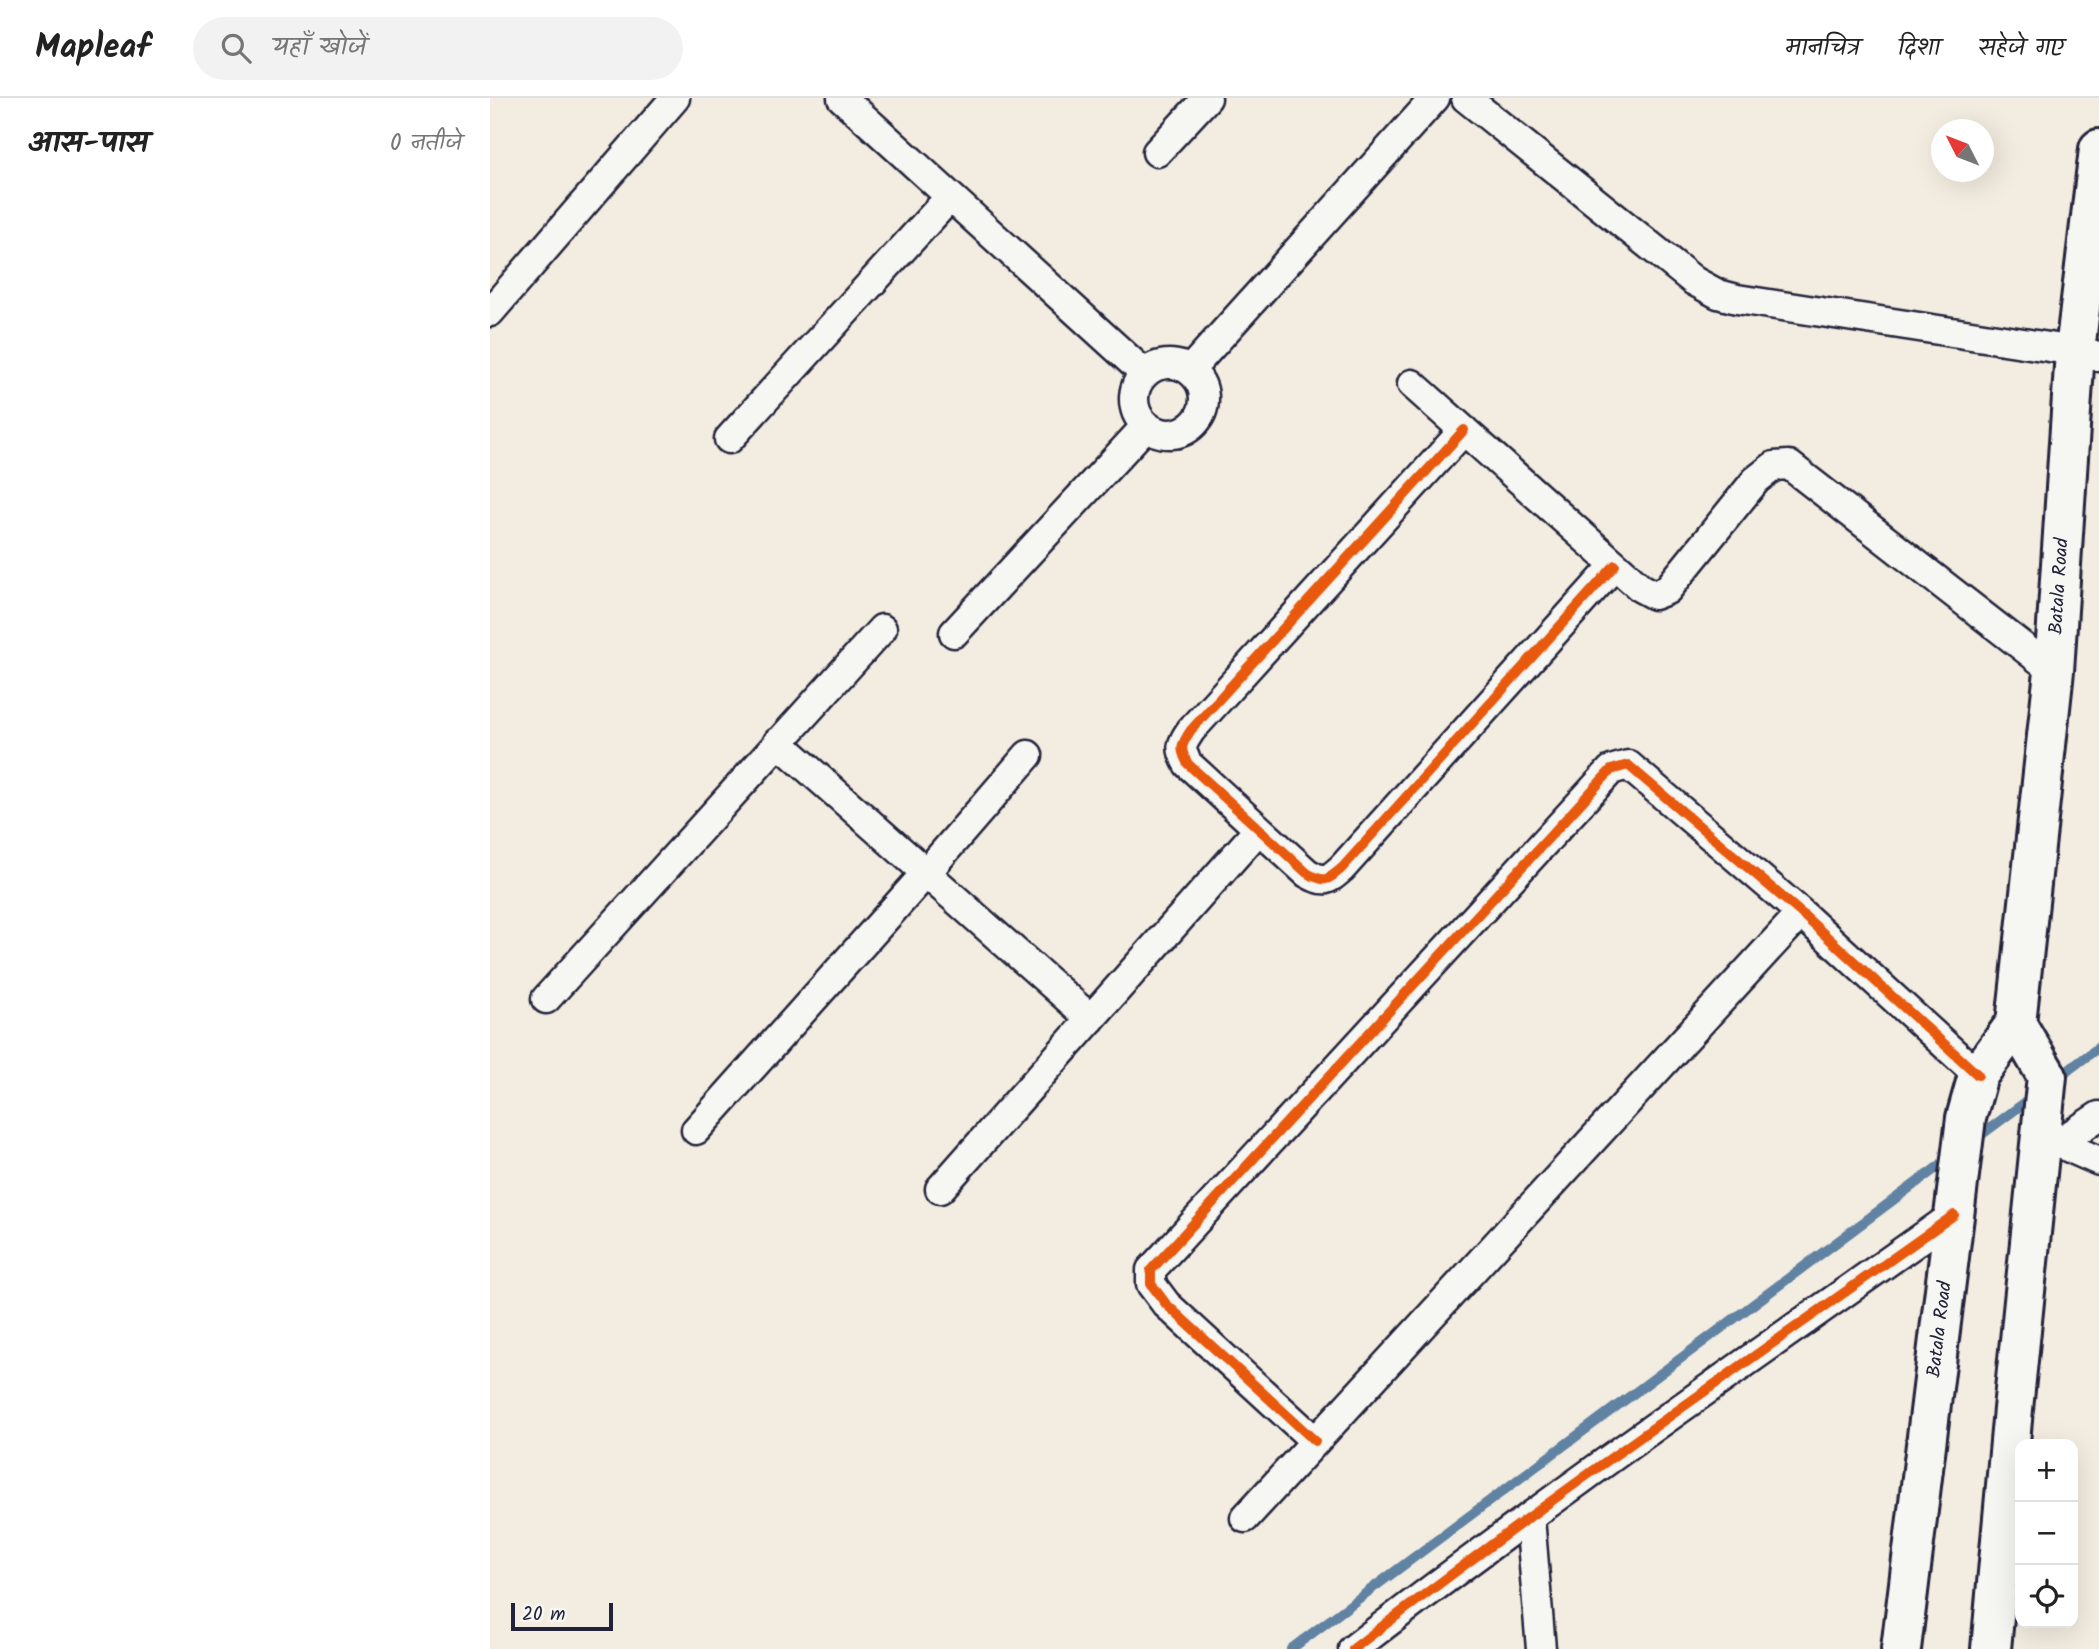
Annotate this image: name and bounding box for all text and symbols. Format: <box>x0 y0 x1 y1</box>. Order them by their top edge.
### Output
search box <box>193 17 683 80</box>
text: Mapleaf <box>35 22 151 75</box>
text: यहाँ खोजें <box>273 27 366 69</box>
icon: search <box>217 29 255 67</box>
text: मानचित्र <box>1785 29 1860 68</box>
text: दिशा <box>1898 29 1940 68</box>
text: सहेजे गए <box>1978 29 2064 68</box>
north arrow <box>1931 119 1994 182</box>
text: आस-पास <box>28 120 149 168</box>
text: 0 नतीजे <box>390 126 462 162</box>
street label: Batala Road <box>2041 537 2078 635</box>
street label: Batala Road <box>1919 1279 1961 1379</box>
map controls <box>2015 1439 2078 1628</box>
button: + <box>2015 1439 2078 1502</box>
button: − <box>2015 1502 2078 1565</box>
button: locate <box>2015 1565 2078 1628</box>
scale bar <box>511 1600 612 1632</box>
text: 20 m <box>522 1600 565 1630</box>

